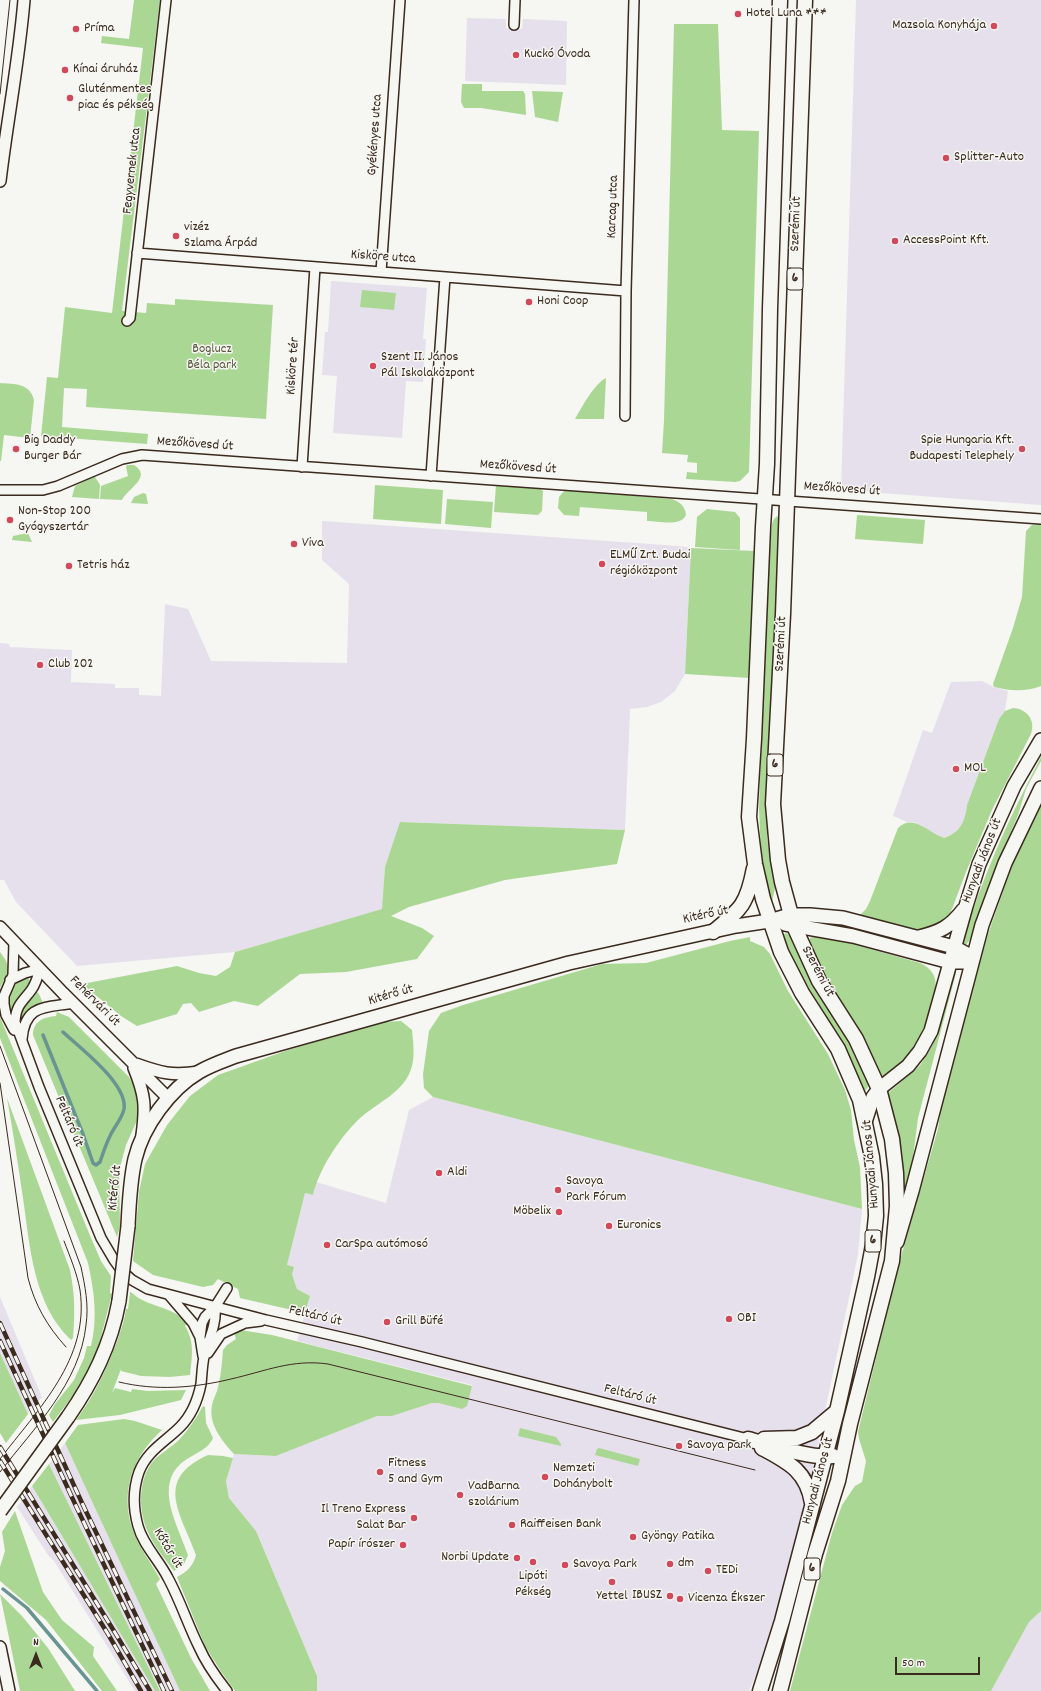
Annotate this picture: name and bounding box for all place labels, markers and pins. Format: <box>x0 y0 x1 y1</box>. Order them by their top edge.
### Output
place label: Hotel Luna *** <box>746 6 827 22</box>
marker: Hotel Luna *** <box>733 9 743 19</box>
place label: Mazsola Konyhája <box>892 18 986 34</box>
place label: Príma <box>84 21 114 37</box>
marker: Mazsola Konyhája <box>989 21 999 31</box>
marker: Príma <box>71 24 81 34</box>
place label: Kuckó Óvoda <box>524 47 590 63</box>
marker: Kuckó Óvoda <box>511 50 521 60</box>
place label: Kínai áruház <box>73 62 138 78</box>
marker: Kínai áruház <box>60 65 70 75</box>
place label: Gluténmentes piac és pékség <box>78 82 154 114</box>
marker: Gluténmentes piac és pékség <box>65 93 75 103</box>
place label: Splitter-Auto <box>954 150 1024 166</box>
marker: Splitter-Auto <box>941 153 951 163</box>
place label: vizéz Szlama Árpád <box>184 220 257 252</box>
marker: vizéz Szlama Árpád <box>171 231 181 241</box>
place label: AccessPoint Kft. <box>903 233 989 249</box>
marker: AccessPoint Kft. <box>890 236 900 246</box>
place label: Honi Coop <box>537 294 588 310</box>
marker: Honi Coop <box>524 297 534 307</box>
place label: Szent II. János Pál Iskolaközpont <box>381 350 475 382</box>
marker: Szent II. János Pál Iskolaközpont <box>368 361 378 371</box>
place label: Big Daddy Burger Bár <box>24 433 81 466</box>
place label: Spie Hungaria Kft. Budapesti Telephely <box>909 433 1014 466</box>
marker: Big Daddy Burger Bár <box>11 444 21 454</box>
marker: Spie Hungaria Kft. Budapesti Telephely <box>1017 444 1027 454</box>
place label: Non-Stop 200 Gyógyszertár <box>18 504 91 536</box>
marker: Non-Stop 200 Gyógyszertár <box>5 515 15 525</box>
place label: Viva <box>302 536 324 552</box>
marker: Viva <box>289 539 299 549</box>
place label: ELMŰ Zrt. Budai régióközpont <box>610 548 690 580</box>
place label: Tetris ház <box>77 558 129 574</box>
marker: ELMŰ Zrt. Budai régióközpont <box>597 559 607 569</box>
marker: Tetris ház <box>64 561 74 571</box>
place label: Club 202 <box>48 657 93 673</box>
marker: Club 202 <box>35 660 45 670</box>
place label: MOL <box>964 761 986 777</box>
marker: MOL <box>951 764 961 774</box>
place label: Aldi <box>447 1165 467 1181</box>
marker: Aldi <box>434 1168 444 1178</box>
place label: Savoya Park Fórum <box>566 1174 626 1206</box>
marker: Savoya Park Fórum <box>553 1185 563 1195</box>
place label: Möbelix <box>513 1204 551 1220</box>
marker: Möbelix <box>554 1207 564 1217</box>
place label: Euronics <box>617 1218 661 1234</box>
marker: Euronics <box>604 1221 614 1231</box>
place label: CarSpa autómosó <box>335 1237 428 1253</box>
marker: CarSpa autómosó <box>322 1240 332 1250</box>
place label: OBI <box>737 1311 756 1327</box>
place label: Grill Büfé <box>395 1314 443 1330</box>
marker: OBI <box>724 1314 734 1324</box>
marker: Grill Büfé <box>382 1317 392 1327</box>
place label: Savoya park <box>687 1438 751 1454</box>
marker: Savoya park <box>674 1441 684 1451</box>
place label: Fitness 5 and Gym <box>388 1456 443 1488</box>
place label: Nemzeti Dohánybolt <box>553 1461 613 1494</box>
marker: Fitness 5 and Gym <box>375 1467 385 1477</box>
marker: Nemzeti Dohánybolt <box>540 1472 550 1482</box>
place label: VadBarna szolárium <box>468 1479 519 1512</box>
marker: VadBarna szolárium <box>455 1490 465 1500</box>
place label: Il Treno Express Salat Bar <box>321 1502 406 1534</box>
marker: Il Treno Express Salat Bar <box>409 1513 419 1523</box>
place label: Raiffeisen Bank <box>520 1517 601 1533</box>
marker: Raiffeisen Bank <box>507 1520 517 1530</box>
place label: Gyöngy Patika <box>641 1529 714 1545</box>
marker: Gyöngy Patika <box>628 1532 638 1542</box>
place label: Papír írószer <box>328 1537 395 1553</box>
marker: Papír írószer <box>398 1540 408 1550</box>
place label: Norbi Update <box>441 1550 509 1566</box>
marker: Norbi Update <box>512 1553 522 1563</box>
place label: dm <box>678 1556 694 1572</box>
marker: Lipóti Pékség <box>528 1557 538 1567</box>
place label: Savoya Park <box>573 1557 637 1573</box>
marker: dm <box>665 1559 675 1569</box>
marker: Savoya Park <box>560 1560 570 1570</box>
place label: TEDi <box>716 1563 738 1579</box>
marker: TEDi <box>703 1566 713 1576</box>
place label: Lipóti Pékség <box>515 1569 551 1602</box>
marker: Yettel <box>607 1577 617 1587</box>
place label: IBUSZ <box>632 1588 662 1604</box>
place label: Yettel <box>596 1589 628 1605</box>
marker: IBUSZ <box>665 1591 675 1601</box>
place label: Vicenza Ékszer <box>688 1591 765 1607</box>
marker: Vicenza Ékszer <box>675 1594 685 1604</box>

